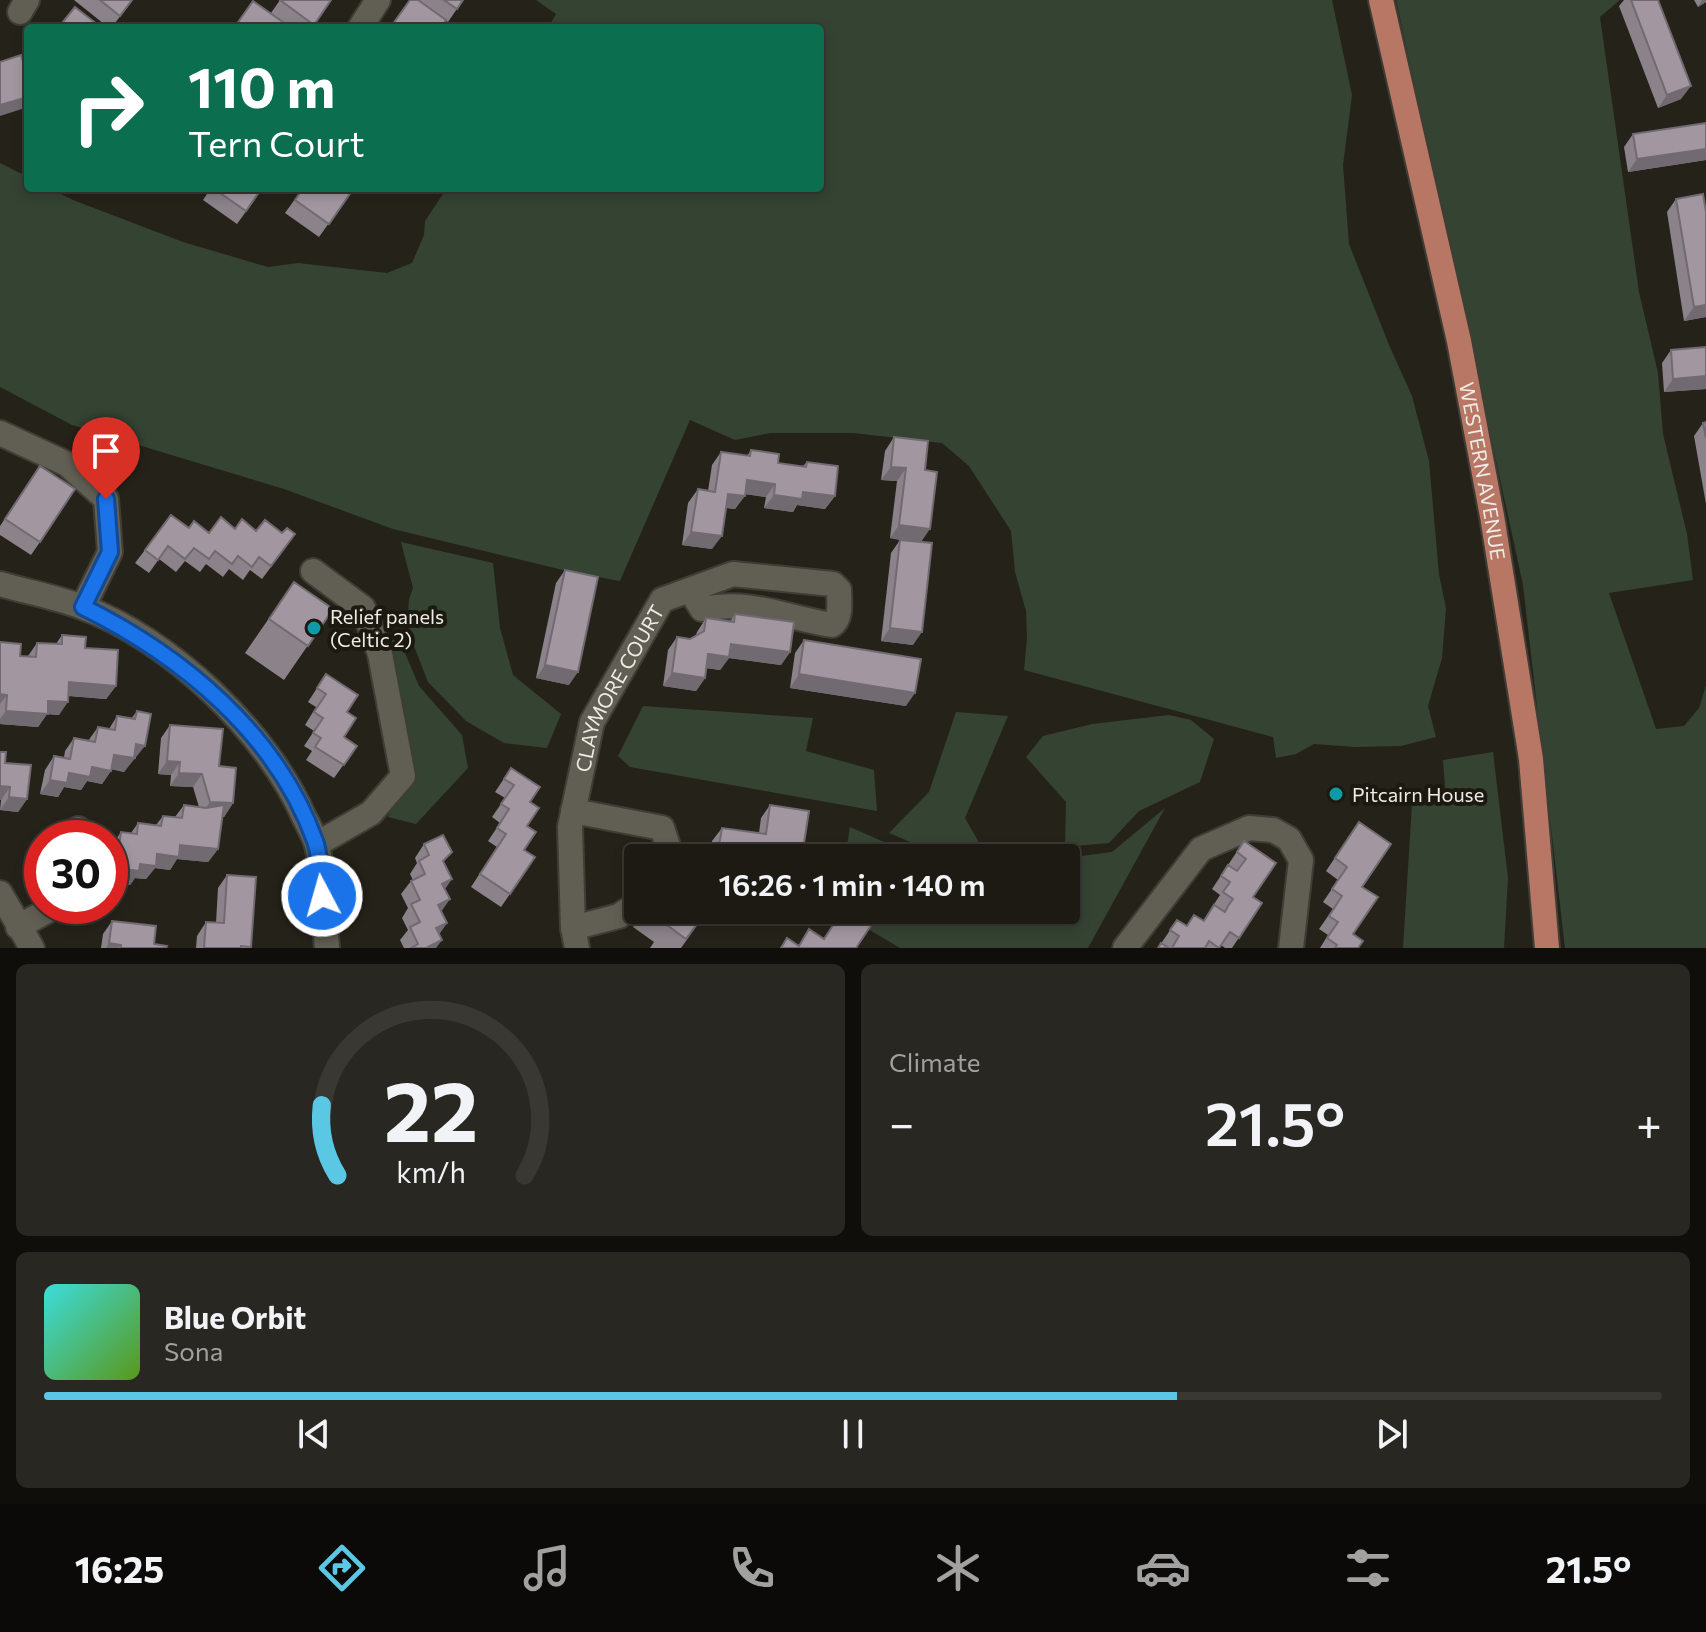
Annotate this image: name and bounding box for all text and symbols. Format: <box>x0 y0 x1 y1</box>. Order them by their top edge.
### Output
text: 110 m <box>188 51 335 120</box>
icon: right <box>56 56 160 160</box>
text: Tern Court <box>188 120 365 164</box>
street label: WESTERN AVENUE <box>1455 380 1511 562</box>
pin <box>72 417 140 499</box>
icon: arrive <box>84 429 128 473</box>
street label: CLAYMORE COURT <box>570 600 669 774</box>
place label: Relief panels (Celtic 2) <box>330 604 444 651</box>
marker: Relief panels (Celtic 2) <box>305 619 323 637</box>
place label: Pitcairn House <box>1352 782 1484 806</box>
marker: Pitcairn House <box>1327 785 1345 803</box>
speed limit sign: 30 <box>24 820 128 924</box>
position arrow <box>280 854 364 938</box>
text: 16:26 · 1 min · 140 m <box>719 865 985 902</box>
text: Climate <box>889 1046 981 1077</box>
text: 22 <box>383 1057 478 1159</box>
text: 21.5° <box>1205 1085 1345 1158</box>
text: − <box>889 1095 914 1149</box>
text: + <box>1636 1095 1662 1149</box>
text: km/h <box>396 1154 465 1189</box>
text: Blue Orbit <box>164 1298 306 1335</box>
text: Sona <box>164 1335 223 1366</box>
icon: previous <box>292 1412 336 1456</box>
icon: pause <box>831 1412 875 1456</box>
icon: next <box>1370 1412 1414 1456</box>
icon: directions <box>314 1540 370 1596</box>
icon: music <box>519 1540 575 1596</box>
icon: phone <box>724 1540 780 1596</box>
icon: climate <box>930 1540 986 1596</box>
icon: car <box>1135 1540 1191 1596</box>
icon: filters <box>1340 1540 1396 1596</box>
text: 16:25 <box>75 1546 164 1590</box>
text: 21.5° <box>1546 1546 1631 1590</box>

